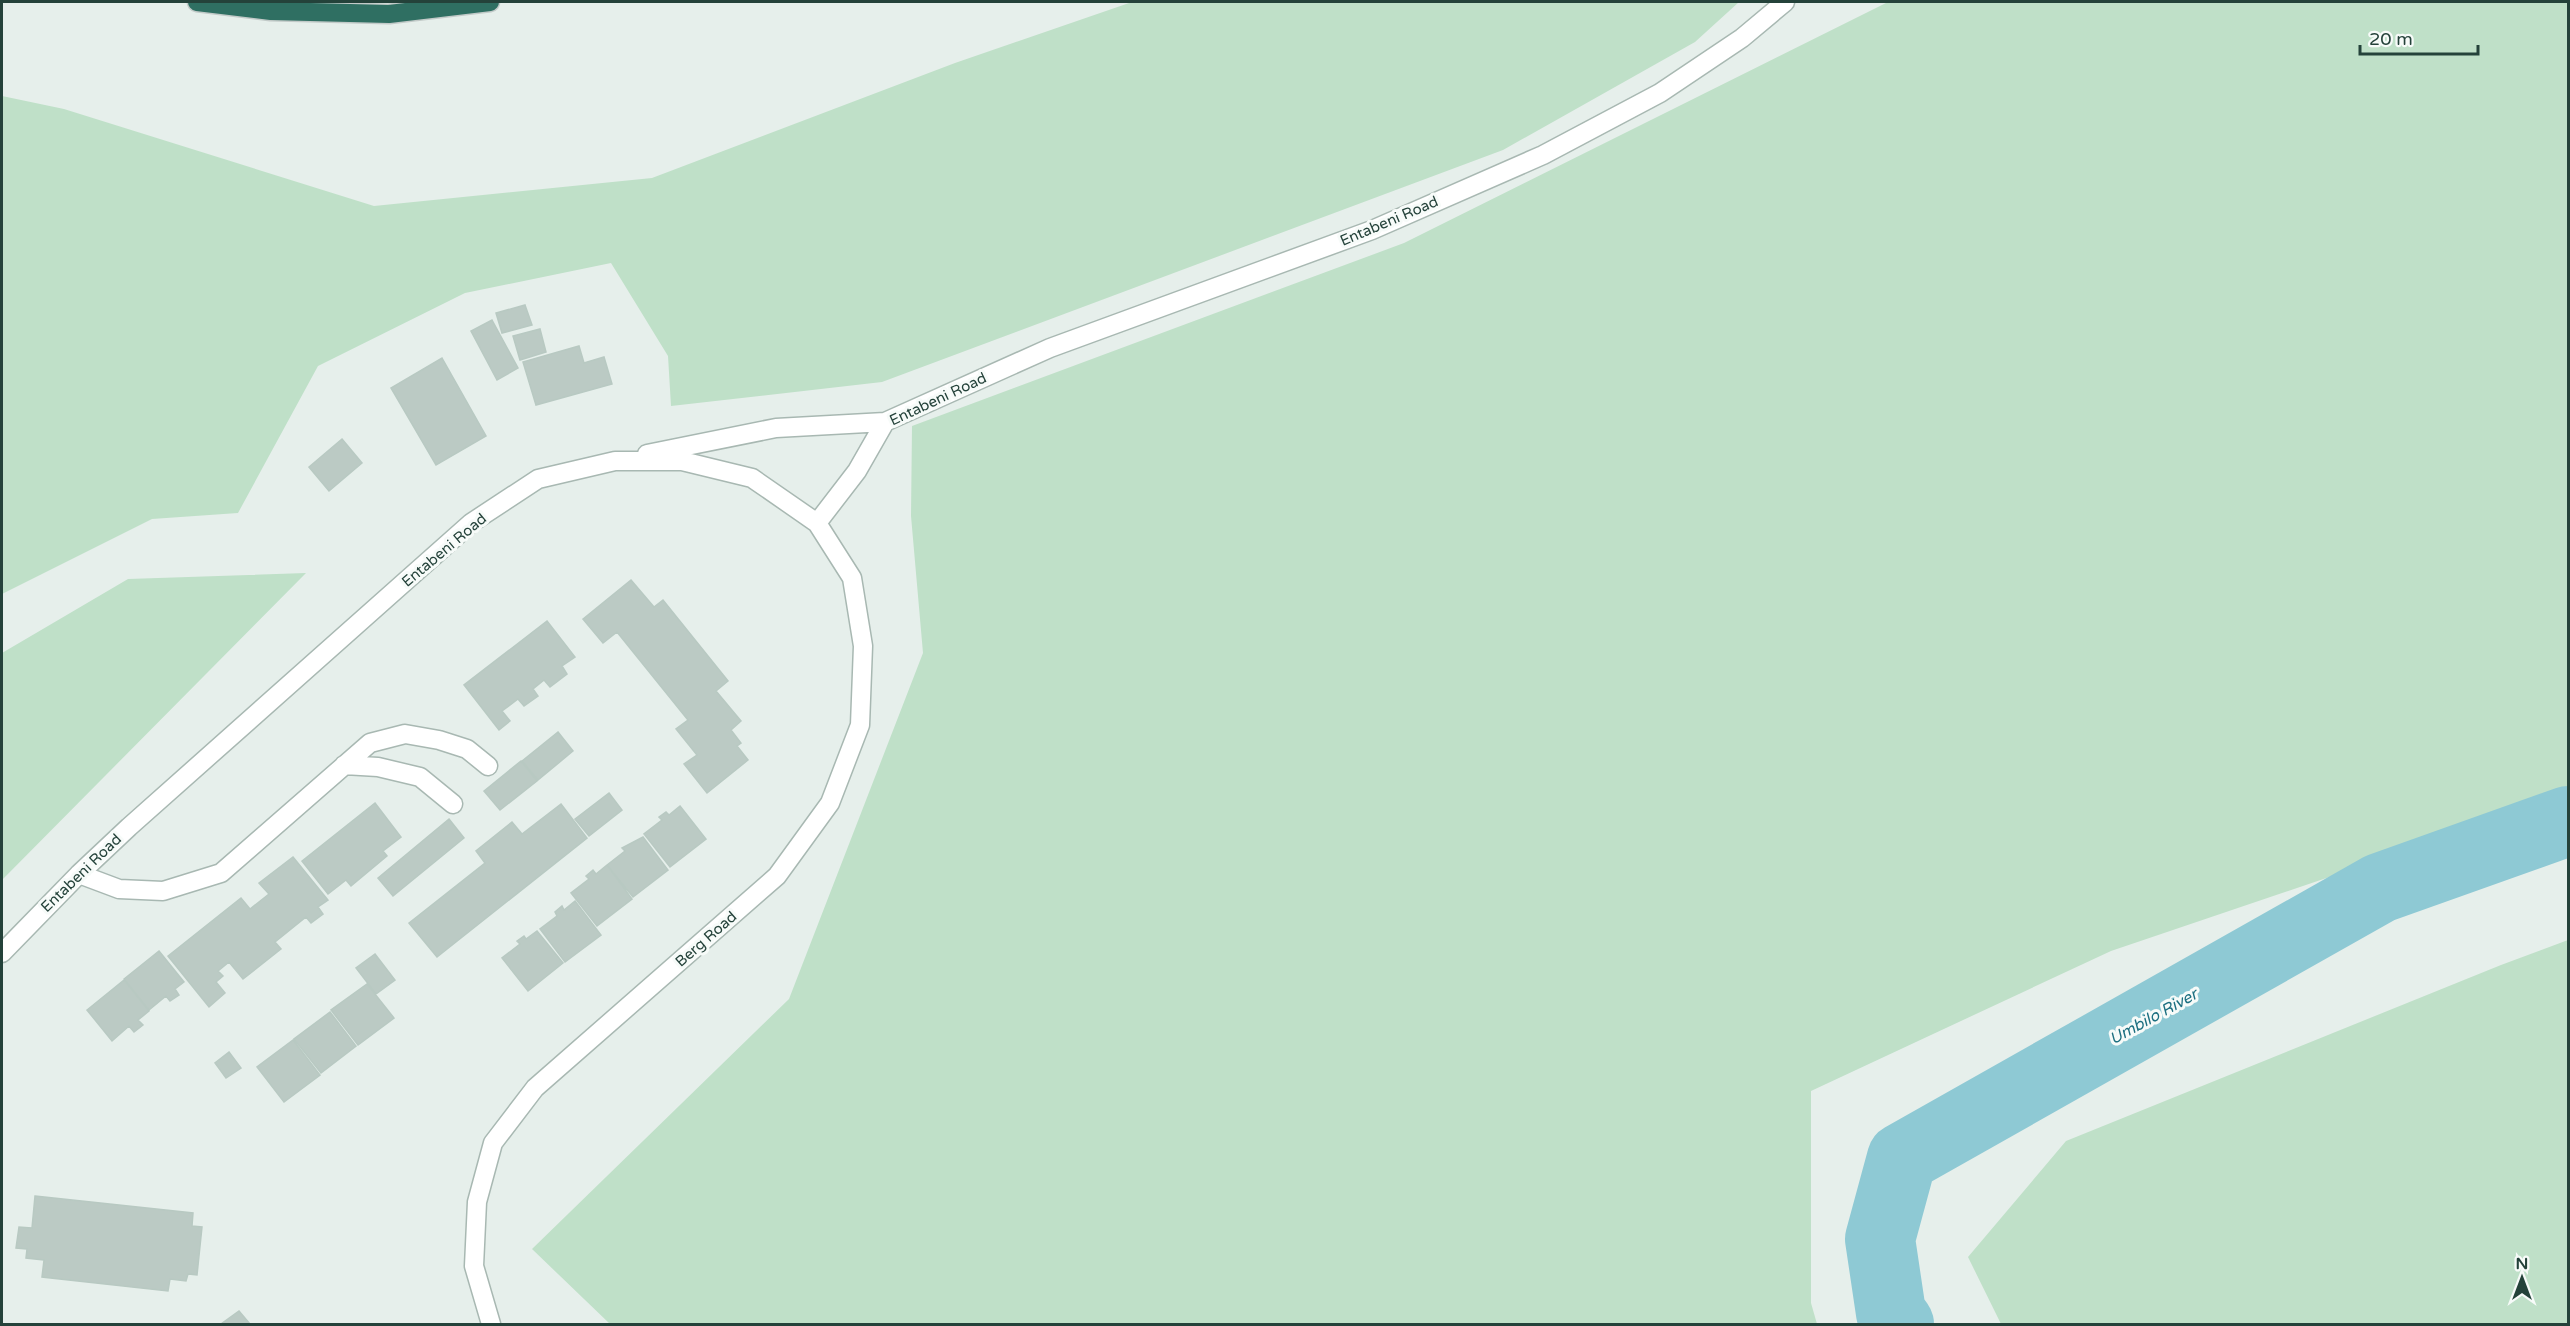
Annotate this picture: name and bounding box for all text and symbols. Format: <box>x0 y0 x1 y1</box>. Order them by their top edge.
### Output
scale bar <box>2360 18 2478 56</box>
text: 20 m <box>2369 28 2413 50</box>
street label: Entabeni Road <box>1337 192 1441 250</box>
street label: Entabeni Road <box>887 369 989 429</box>
street label: Entabeni Road <box>398 509 490 591</box>
street label: Entabeni Road <box>37 830 125 916</box>
street label: Berg Road <box>672 907 740 971</box>
water label: Umbilo River <box>2106 984 2203 1049</box>
north arrow <box>2492 1248 2552 1308</box>
text: N <box>2516 1254 2528 1274</box>

